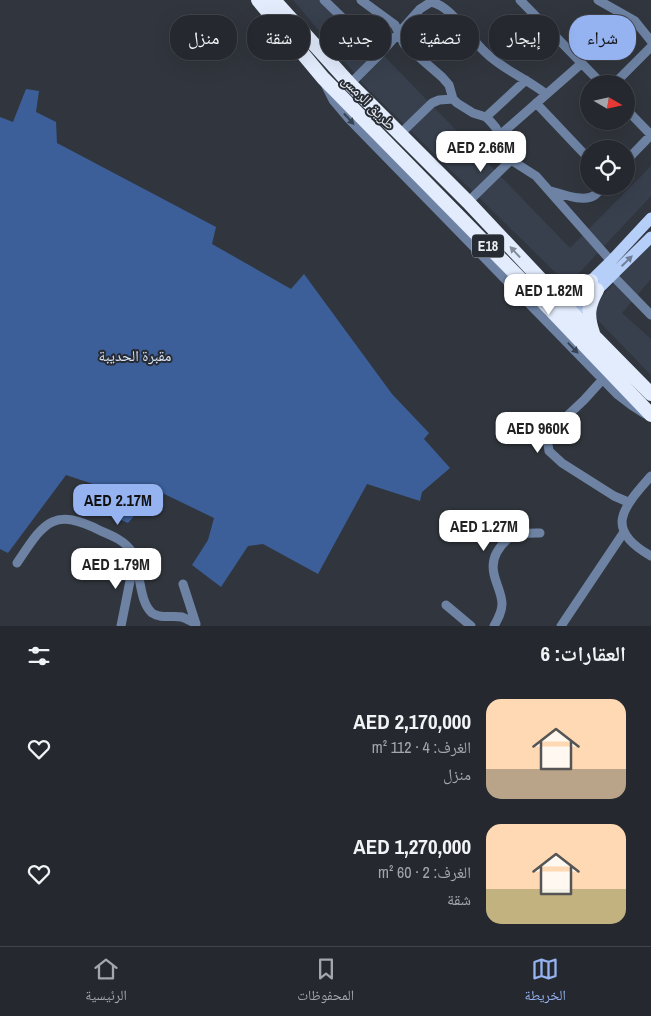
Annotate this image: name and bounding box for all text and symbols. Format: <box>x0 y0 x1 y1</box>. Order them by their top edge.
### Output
chip: منزل <box>170 15 237 60</box>
chip: شقة <box>247 15 310 60</box>
chip: جديد <box>320 15 391 60</box>
chip: تصفية <box>401 15 479 60</box>
chip: إيجار <box>489 15 559 60</box>
chip: شراء <box>569 15 636 60</box>
street label: طريق الرمس <box>337 70 401 134</box>
north arrow <box>580 75 635 130</box>
map controls <box>580 75 635 195</box>
one-way arrow <box>343 113 355 125</box>
pin: AED 2.66M <box>424 130 538 173</box>
text: AED 2.66M <box>447 136 515 158</box>
button: locate <box>580 140 635 195</box>
road number: E18 <box>472 235 504 258</box>
one-way arrow <box>509 246 521 258</box>
one-way arrow <box>620 255 632 267</box>
pin: AED 1.82M <box>492 274 606 316</box>
text: AED 1.82M <box>515 279 583 301</box>
one-way arrow <box>566 342 578 354</box>
park label: مقبرة الحديبة <box>99 345 172 366</box>
pin: AED 960K <box>486 412 590 454</box>
text: AED 960K <box>507 417 569 439</box>
pin: AED 2.17M <box>61 484 175 526</box>
text: AED 2.17M <box>84 489 152 511</box>
pin: AED 1.27M <box>427 510 541 552</box>
text: AED 1.27M <box>450 515 518 537</box>
pin: AED 1.79M <box>59 548 173 590</box>
text: AED 1.79M <box>82 553 150 575</box>
text: العقارات: 6 <box>540 639 626 668</box>
icon: filters <box>25 642 53 670</box>
text: AED 2,170,000 <box>353 707 471 736</box>
icon: home <box>526 719 586 779</box>
icon: heart <box>25 735 53 763</box>
text: الغرف: 4 · 112 m² <box>372 736 471 758</box>
text: منزل <box>443 763 471 785</box>
text: AED 1,270,000 <box>353 832 471 861</box>
icon: home <box>526 844 586 904</box>
icon: heart <box>25 860 53 888</box>
text: الغرف: 2 · 60 m² <box>378 861 471 883</box>
text: شقة <box>447 888 471 910</box>
tab: الرئيسية <box>85 955 127 1009</box>
tab: المحفوظات <box>297 955 354 1009</box>
tab: الخريطة <box>525 955 566 1009</box>

